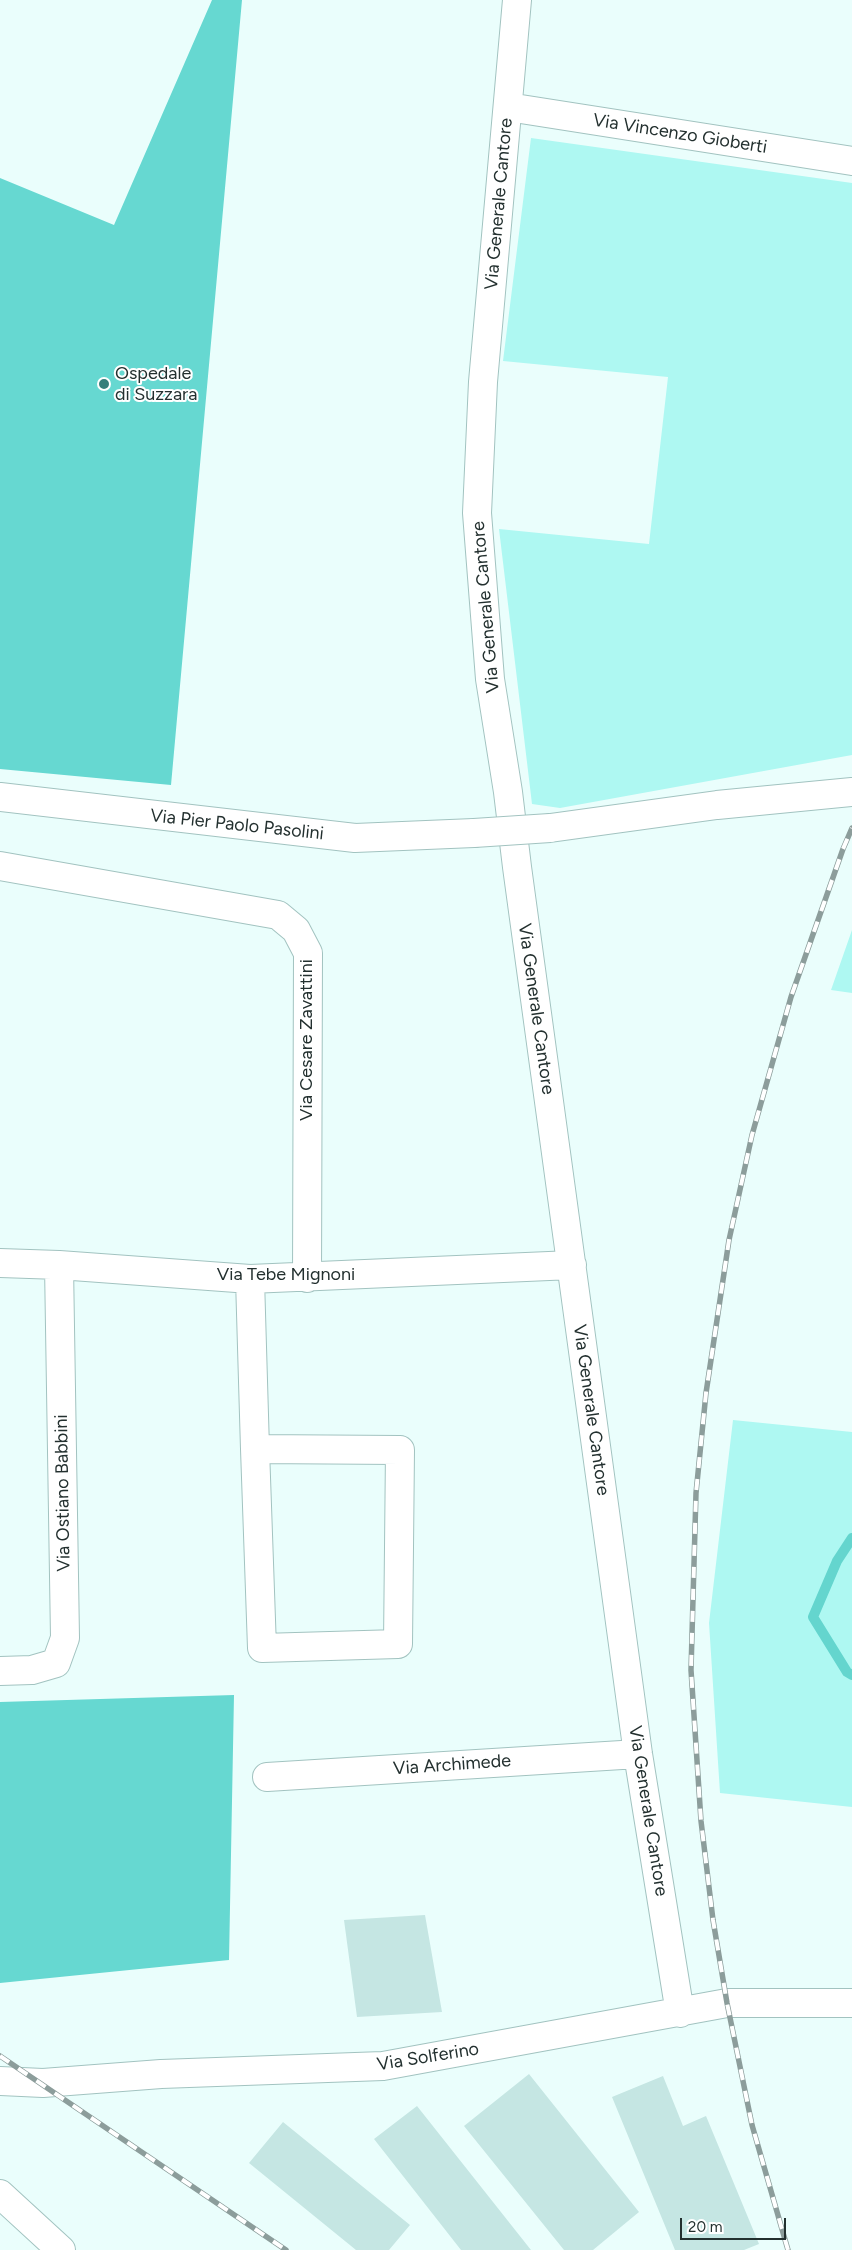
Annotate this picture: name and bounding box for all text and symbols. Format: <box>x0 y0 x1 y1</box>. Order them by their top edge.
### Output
street label: Via Vincenzo Gioberti <box>591 110 769 158</box>
street label: Via Generale Cantore <box>481 117 517 291</box>
place label: Ospedale di Suzzara <box>115 363 197 406</box>
marker: Ospedale di Suzzara <box>97 377 111 391</box>
street label: Via Generale Cantore <box>468 520 504 694</box>
street label: Via Pier Paolo Pasolini <box>149 805 325 845</box>
street label: Via Generale Cantore <box>513 922 559 1096</box>
street label: Via Cesare Zavattini <box>296 959 318 1121</box>
street label: Via Tebe Mignoni <box>217 1264 355 1286</box>
street label: Via Generale Cantore <box>568 1323 614 1497</box>
street label: Via Ostiano Babbini <box>51 1414 75 1572</box>
street label: Via Generale Cantore <box>624 1724 672 1898</box>
street label: Via Archimede <box>392 1750 512 1780</box>
street label: Via Solferino <box>376 2038 480 2076</box>
scale bar <box>682 2208 788 2240</box>
text: 20 m <box>688 2218 722 2236</box>

